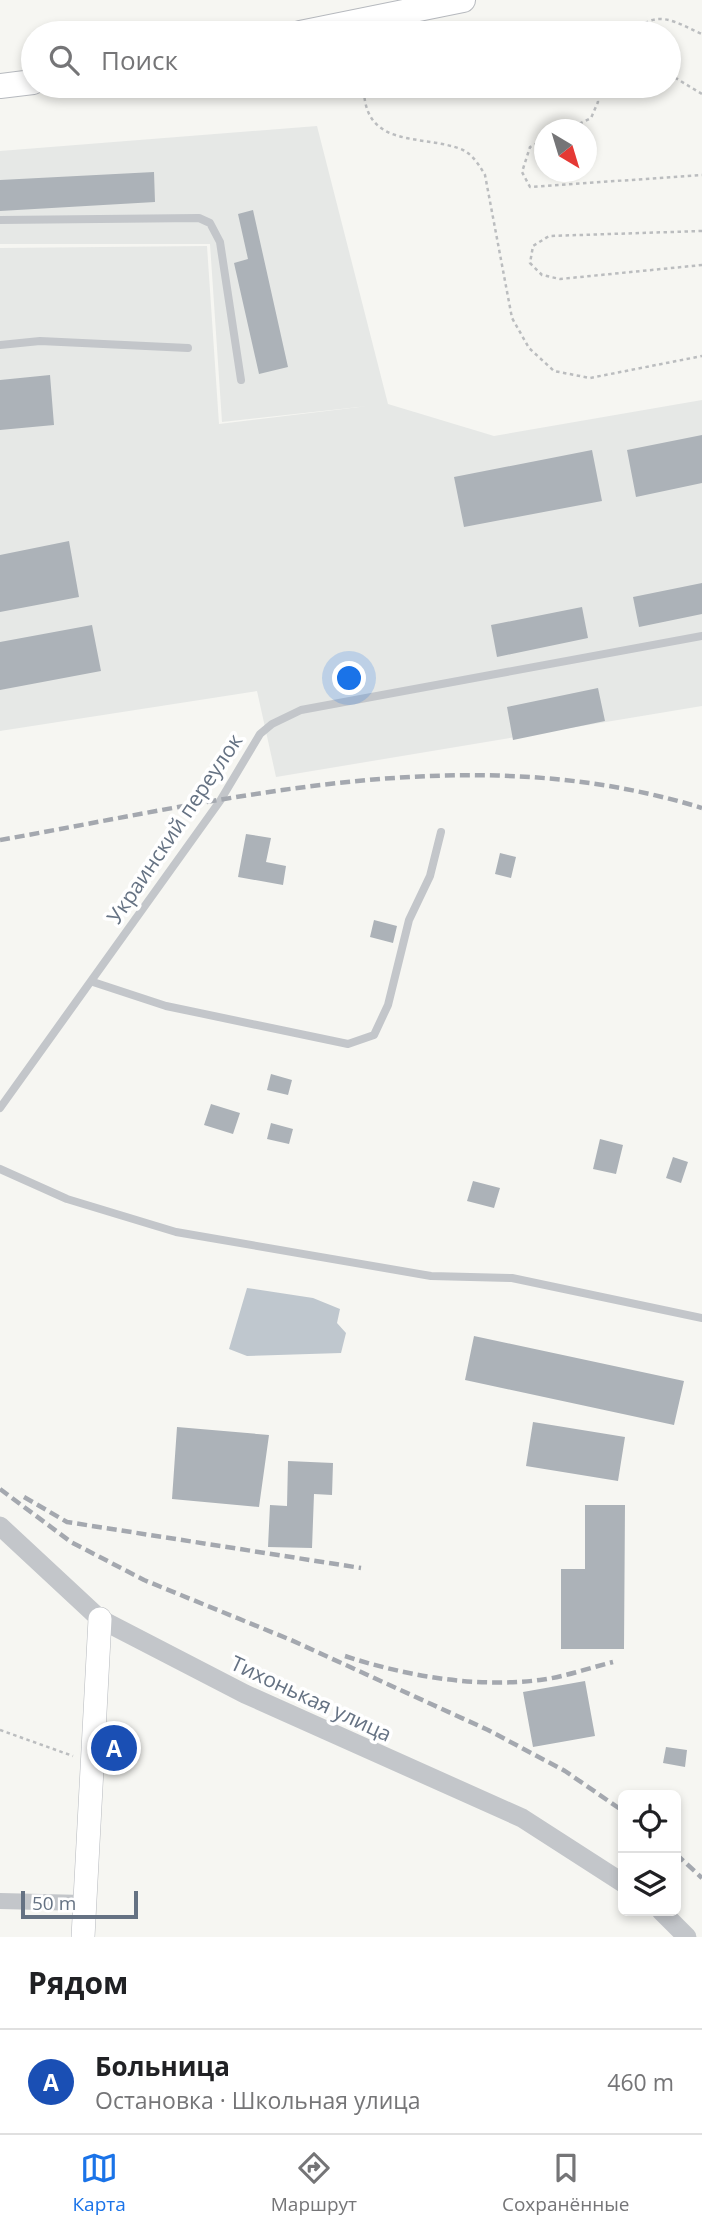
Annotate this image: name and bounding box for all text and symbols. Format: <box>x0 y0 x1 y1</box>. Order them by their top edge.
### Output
search box <box>21 21 681 98</box>
icon: search <box>45 41 83 79</box>
text: Поиск <box>101 42 178 78</box>
north arrow <box>534 119 597 182</box>
your location <box>332 661 366 695</box>
street label: Украинский переулок <box>100 728 248 929</box>
street label: Тихонькая улица <box>226 1649 396 1748</box>
pin: A <box>91 1722 137 1774</box>
map controls <box>618 1790 681 1916</box>
button: locate <box>618 1790 681 1853</box>
button: layers <box>618 1853 681 1916</box>
scale bar <box>21 1888 138 1920</box>
text: 50 m <box>32 1890 76 1916</box>
text: Рядом <box>28 1962 128 2003</box>
text: Больница <box>95 2048 230 2084</box>
text: A <box>43 2066 59 2098</box>
text: 460 m <box>607 2066 674 2098</box>
text: Остановка · Школьная улица <box>95 2084 420 2116</box>
tab: Карта <box>72 2149 126 2217</box>
tab: Маршрут <box>271 2149 357 2217</box>
tab: Сохранённые <box>502 2149 630 2217</box>

